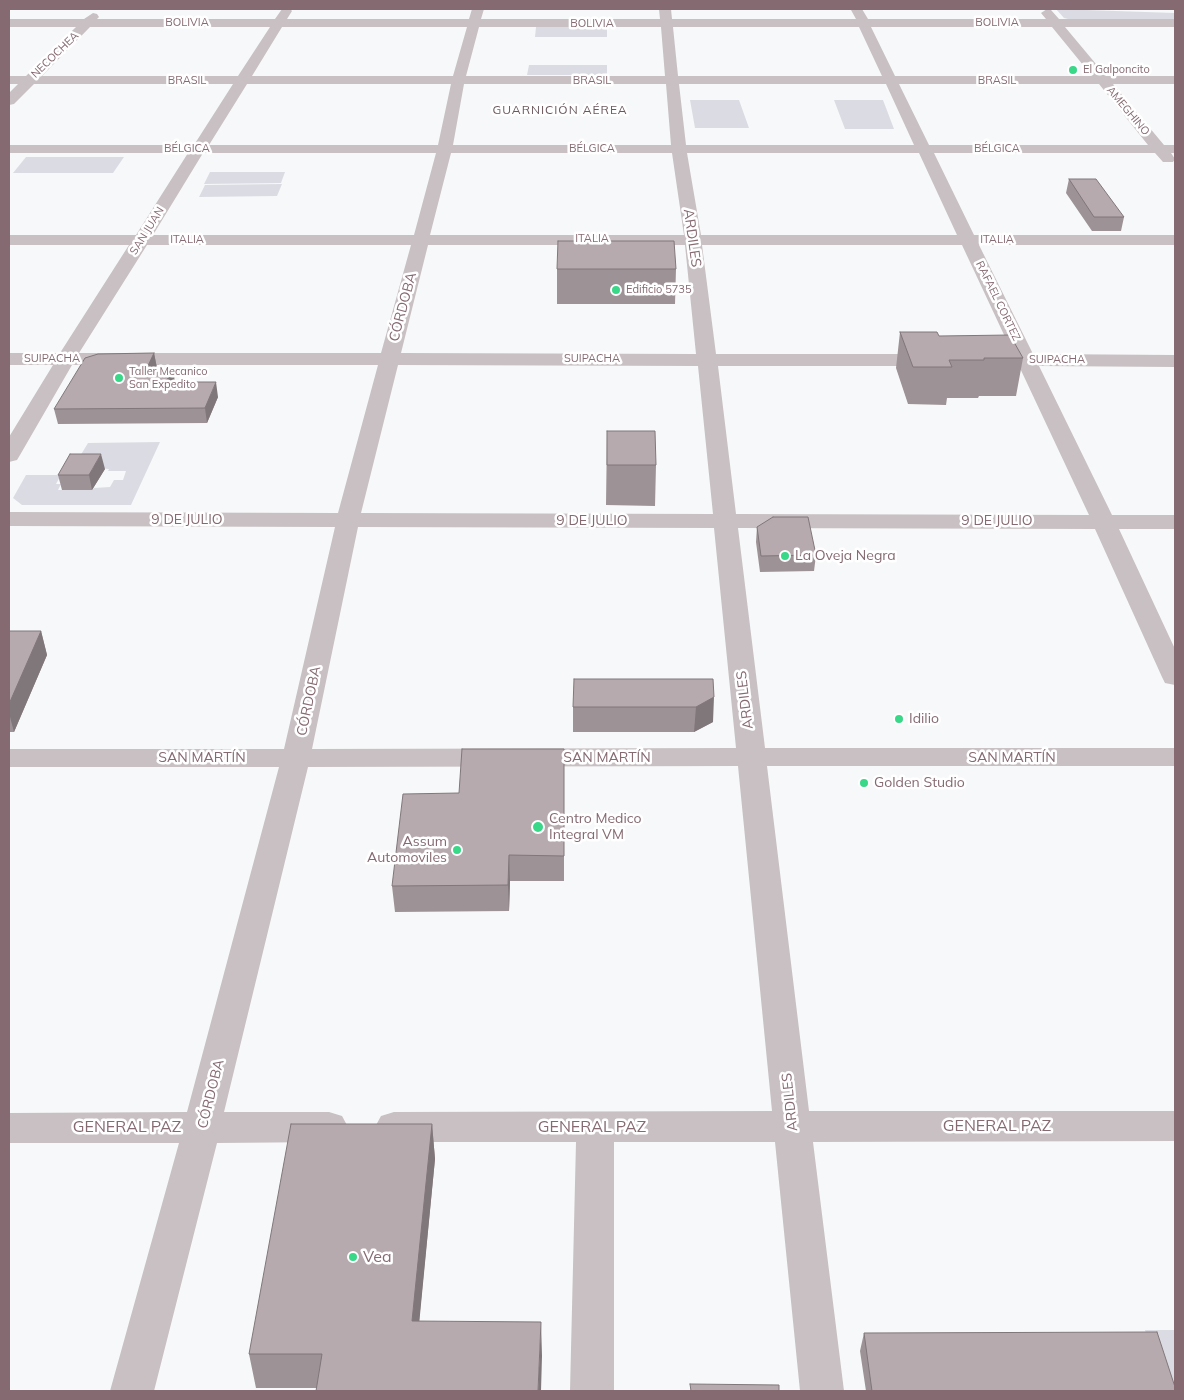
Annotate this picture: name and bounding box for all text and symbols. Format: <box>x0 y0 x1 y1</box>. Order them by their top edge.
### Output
street label: BOLIVIA <box>165 16 209 30</box>
street label: BOLIVIA <box>975 16 1019 30</box>
street label: BOLIVIA <box>570 17 614 31</box>
street label: NECOCHEA <box>29 29 81 81</box>
place label: El Galponcito <box>1083 63 1150 77</box>
marker: El Galponcito <box>1067 64 1079 76</box>
street label: BRASIL <box>168 74 206 88</box>
street label: BRASIL <box>573 74 611 88</box>
street label: BRASIL <box>978 74 1016 88</box>
street label: AMEGHINO <box>1104 84 1152 138</box>
district label: GUARNICIÓN AÉREA <box>490 103 630 117</box>
street label: BÉLGICA <box>164 142 210 156</box>
street label: BÉLGICA <box>569 142 615 156</box>
street label: BÉLGICA <box>974 142 1020 156</box>
street label: SAN JUAN <box>127 205 167 257</box>
street label: ARDILES <box>680 208 704 268</box>
street label: ITALIA <box>575 232 609 246</box>
street label: ITALIA <box>170 233 204 247</box>
street label: ITALIA <box>980 233 1014 247</box>
street label: RAFAEL CORTEZ <box>973 259 1023 343</box>
street label: CÓRDOBA <box>386 271 420 343</box>
place label: Edificio 5735 <box>626 283 692 297</box>
marker: Edificio 5735 <box>610 284 622 296</box>
street label: SUIPACHA <box>24 352 80 366</box>
street label: SUIPACHA <box>564 352 620 366</box>
street label: SUIPACHA <box>1029 353 1085 367</box>
place label: Taller Mecanico San Expedito <box>129 365 208 391</box>
marker: Taller Mecanico San Expedito <box>113 372 125 384</box>
street label: 9 DE JULIO <box>151 512 223 528</box>
street label: 9 DE JULIO <box>556 513 628 529</box>
street label: 9 DE JULIO <box>961 513 1033 529</box>
place label: La Oveja Negra <box>795 548 896 564</box>
marker: La Oveja Negra <box>779 550 791 562</box>
street label: CÓRDOBA <box>293 665 325 737</box>
street label: ARDILES <box>733 670 757 730</box>
place label: Idilio <box>909 711 939 727</box>
marker: Idilio <box>893 713 905 725</box>
street label: SAN MARTÍN <box>158 750 246 766</box>
street label: SAN MARTÍN <box>563 750 651 766</box>
street label: SAN MARTÍN <box>968 750 1056 766</box>
place label: Golden Studio <box>874 775 965 791</box>
marker: Golden Studio <box>858 777 870 789</box>
place label: Centro Medico Integral VM <box>549 811 642 844</box>
marker: Centro Medico Integral VM <box>531 820 545 834</box>
place label: Assum Automoviles <box>367 834 447 866</box>
marker: Assum Automoviles <box>451 844 463 856</box>
street label: CÓRDOBA <box>194 1058 228 1130</box>
street label: ARDILES <box>779 1072 801 1132</box>
street label: GENERAL PAZ <box>943 1116 1051 1136</box>
street label: GENERAL PAZ <box>73 1117 181 1137</box>
street label: GENERAL PAZ <box>538 1117 646 1137</box>
place label: Vea <box>363 1247 392 1267</box>
marker: Vea <box>347 1251 359 1263</box>

